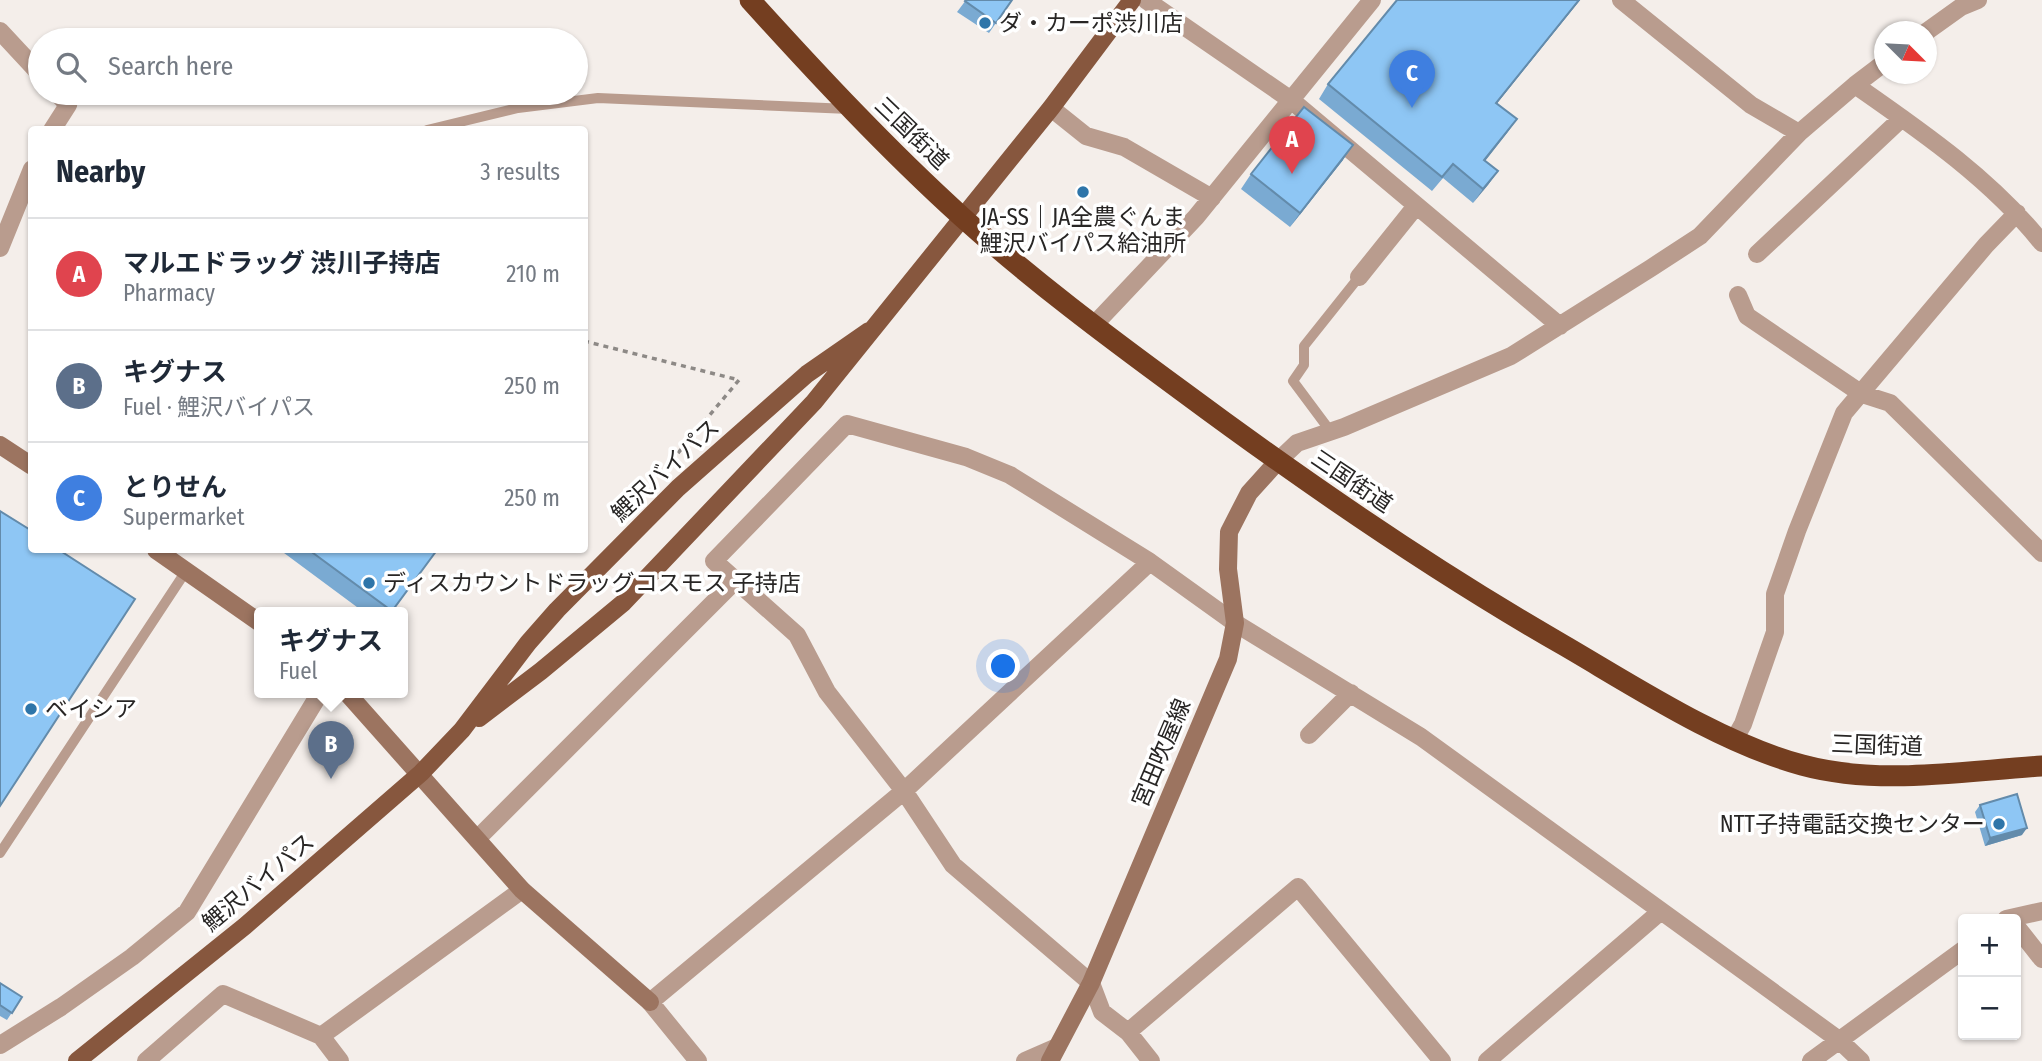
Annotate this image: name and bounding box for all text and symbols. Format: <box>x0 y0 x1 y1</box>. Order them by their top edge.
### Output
place label: ダ・カーポ渋川店 <box>999 9 1183 37</box>
marker: ダ・カーポ渋川店 <box>977 15 993 31</box>
north arrow <box>1874 21 1937 84</box>
search box <box>28 28 588 105</box>
icon: search <box>52 48 90 86</box>
pin: C <box>1389 50 1435 108</box>
text: Search here <box>108 51 233 82</box>
street label: 三国街道 <box>869 91 955 175</box>
pin: A <box>1269 116 1315 174</box>
text: Nearby <box>56 154 145 190</box>
text: 3 results <box>480 158 560 186</box>
marker: JA-SS｜JA全農ぐんま 鯉沢バイパス給油所 <box>1075 184 1091 200</box>
place label: JA-SS｜JA全農ぐんま 鯉沢バイパス給油所 <box>980 203 1186 257</box>
text: マルエドラッグ 渋川子持店 <box>123 248 440 279</box>
text: A <box>73 260 85 288</box>
text: 210 m <box>506 260 560 288</box>
text: Pharmacy <box>123 279 215 307</box>
text: キグナス <box>123 357 227 388</box>
text: B <box>73 372 85 400</box>
text: 250 m <box>504 372 560 400</box>
text: Fuel · 鯉沢バイパス <box>123 393 315 421</box>
street label: 鯉沢バイパス <box>605 413 725 527</box>
street label: 三国街道 <box>1306 444 1398 518</box>
text: とりせん <box>123 472 227 503</box>
text: C <box>73 484 85 512</box>
text: 250 m <box>504 484 560 512</box>
text: Supermarket <box>123 503 244 531</box>
place label: ディスカウントドラッグコスモス 子持店 <box>383 569 801 597</box>
marker: ディスカウントドラッグコスモス 子持店 <box>361 575 377 591</box>
popup <box>254 607 408 698</box>
text: キグナス <box>279 626 383 657</box>
your location <box>986 649 1020 683</box>
text: Fuel <box>279 657 318 685</box>
place label: ベイシア <box>45 695 137 723</box>
street label: 宮田吹屋線 <box>1126 695 1196 811</box>
marker: ベイシア <box>23 701 39 717</box>
pin: B <box>308 721 354 779</box>
street label: 三国街道 <box>1831 729 1923 761</box>
place label: NTT子持電話交換センター <box>1720 810 1985 838</box>
marker: NTT子持電話交換センター <box>1991 816 2007 832</box>
street label: 鯉沢バイパス <box>196 827 320 937</box>
map controls <box>1958 914 2021 1040</box>
button: + <box>1958 914 2021 977</box>
button: − <box>1958 977 2021 1040</box>

